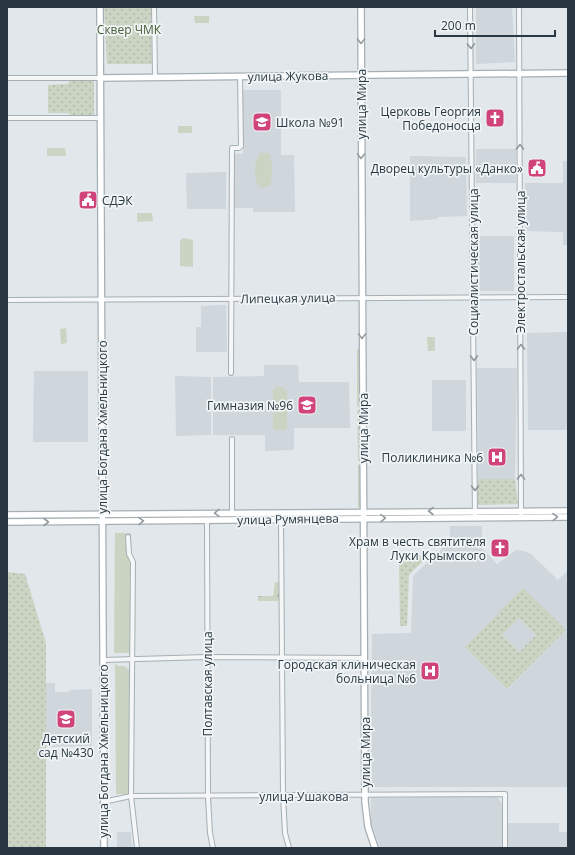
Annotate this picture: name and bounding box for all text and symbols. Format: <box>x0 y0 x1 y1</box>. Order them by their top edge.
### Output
scale bar <box>435 12 555 38</box>
text: 200 m <box>441 17 476 34</box>
park label: Сквер ЧМК <box>97 21 162 38</box>
one-way arrow <box>357 38 365 44</box>
one-way arrow <box>467 43 476 49</box>
street label: улица Жукова <box>247 67 329 85</box>
street label: улица Мира <box>353 69 370 139</box>
place label: Церковь Георгия Победоносца <box>381 103 481 134</box>
church icon: Церковь Георгия Победоносца <box>484 107 506 129</box>
school or university icon: Школа №91 <box>251 111 273 133</box>
place label: Школа №91 <box>276 114 344 131</box>
one-way arrow <box>516 144 524 150</box>
one-way arrow <box>357 153 365 159</box>
public building icon: Дворец культуры «Данко» <box>526 157 548 179</box>
place label: Дворец культуры «Данко» <box>371 160 523 177</box>
street label: Социалистическая улица <box>465 188 482 336</box>
public building icon: СДЭК <box>77 189 99 211</box>
street label: Электростальская улица <box>512 191 529 333</box>
place label: СДЭК <box>102 192 133 209</box>
street label: Липецкая улица <box>240 289 336 307</box>
one-way arrow <box>358 333 366 339</box>
street label: улица Богдана Хмельницкого <box>94 340 111 514</box>
one-way arrow <box>517 344 525 350</box>
one-way arrow <box>470 355 478 361</box>
street label: улица Мира <box>355 393 372 463</box>
school or university icon: Гимназия №96 <box>296 394 318 416</box>
place label: Гимназия №96 <box>207 397 293 414</box>
hospital icon: Поликлиника №6 <box>486 446 508 468</box>
place label: Поликлиника №6 <box>382 449 483 466</box>
one-way arrow <box>517 474 525 480</box>
one-way arrow <box>471 485 479 491</box>
one-way arrow <box>428 507 434 515</box>
one-way arrow <box>214 509 220 517</box>
street label: улица Румянцева <box>237 510 339 528</box>
one-way arrow <box>552 513 558 521</box>
one-way arrow <box>380 514 386 522</box>
one-way arrow <box>138 517 144 525</box>
one-way arrow <box>43 518 49 526</box>
place label: Храм в честь святителя Луки Крымского <box>349 533 486 564</box>
church icon: Храм в честь святителя Луки Крымского <box>489 537 511 559</box>
street label: Полтавская улица <box>199 631 216 737</box>
place label: Городская клиническая больница №6 <box>278 656 416 687</box>
hospital icon: Городская клиническая больница №6 <box>419 660 441 682</box>
street label: улица Богдана Хмельницкого <box>95 664 112 838</box>
school or university icon: Детский сад №430 <box>55 708 77 730</box>
street label: улица Мира <box>357 717 374 787</box>
place label: Детский сад №430 <box>38 730 94 761</box>
street label: улица Ушакова <box>259 788 349 805</box>

